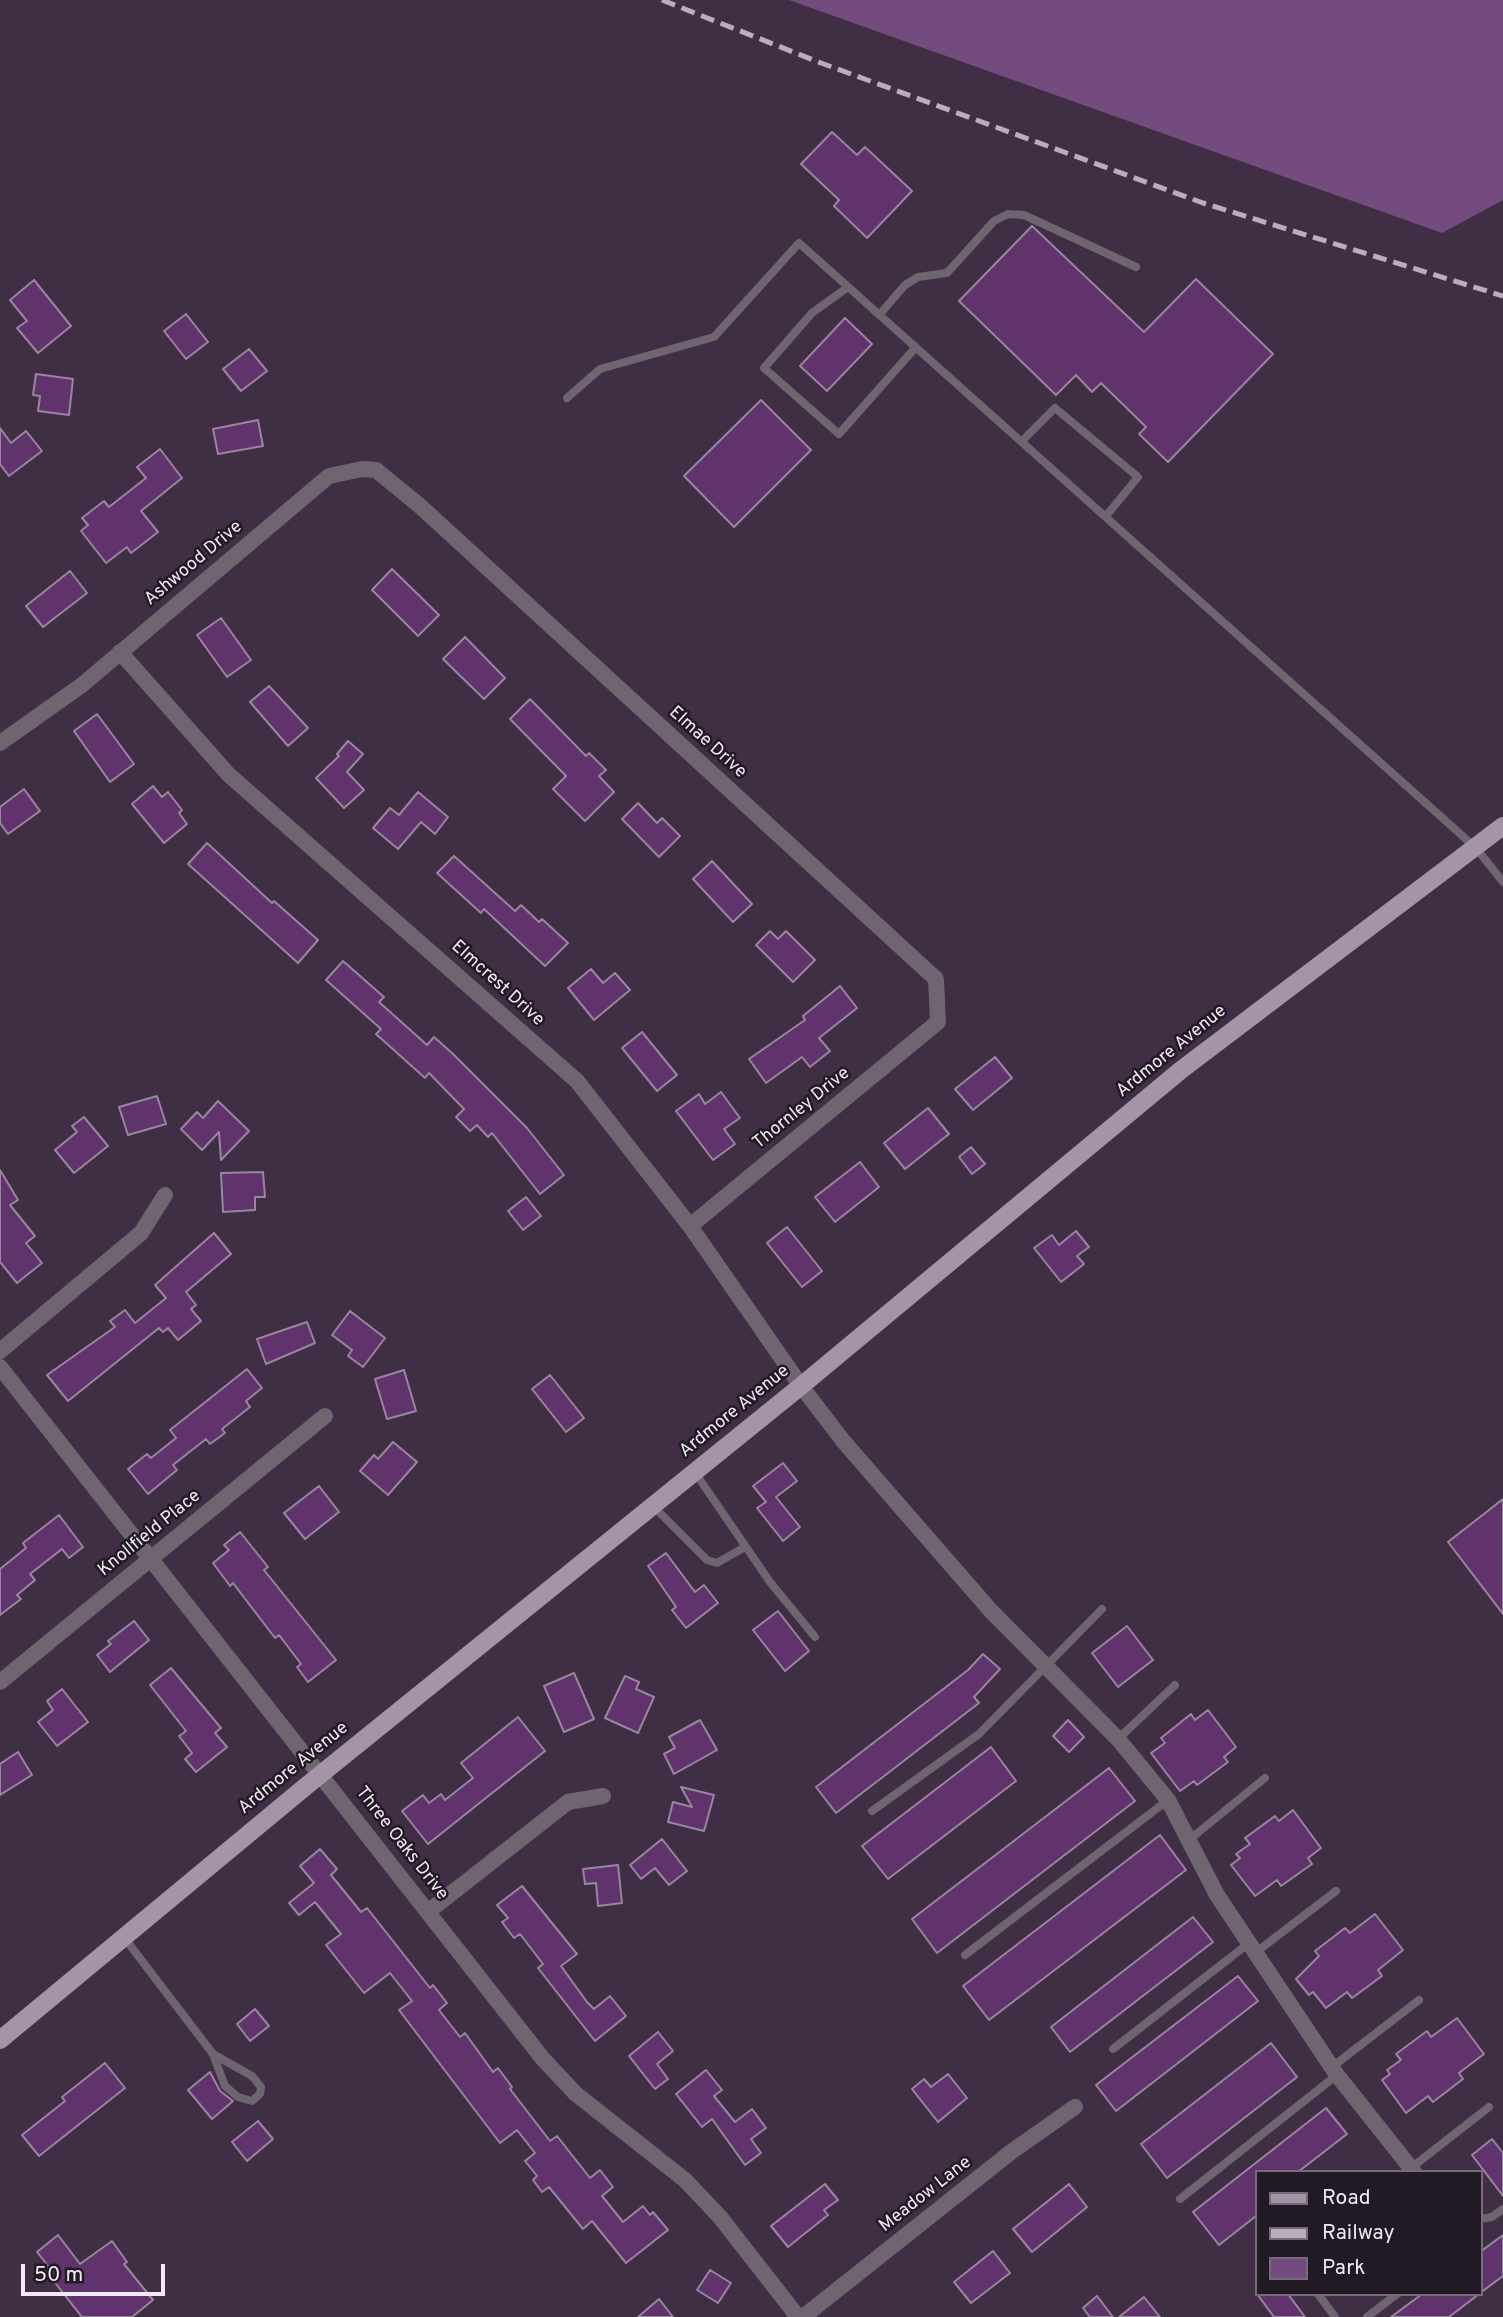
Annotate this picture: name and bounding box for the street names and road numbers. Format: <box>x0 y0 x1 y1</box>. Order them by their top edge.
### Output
street label: Ashwood Drive <box>141 517 247 611</box>
street label: Elmae Drive <box>664 702 750 784</box>
street label: Elmcrest Drive <box>446 936 548 1032</box>
street label: Ardmore Avenue <box>1113 1001 1231 1103</box>
street label: Thornley Drive <box>749 1063 855 1155</box>
street label: Ardmore Avenue <box>676 1361 794 1463</box>
street label: Knollfield Place <box>94 1486 206 1582</box>
street label: Ardmore Avenue <box>235 1718 353 1820</box>
street label: Three Oaks Drive <box>350 1783 452 1905</box>
street label: Meadow Lane <box>876 2152 976 2238</box>

